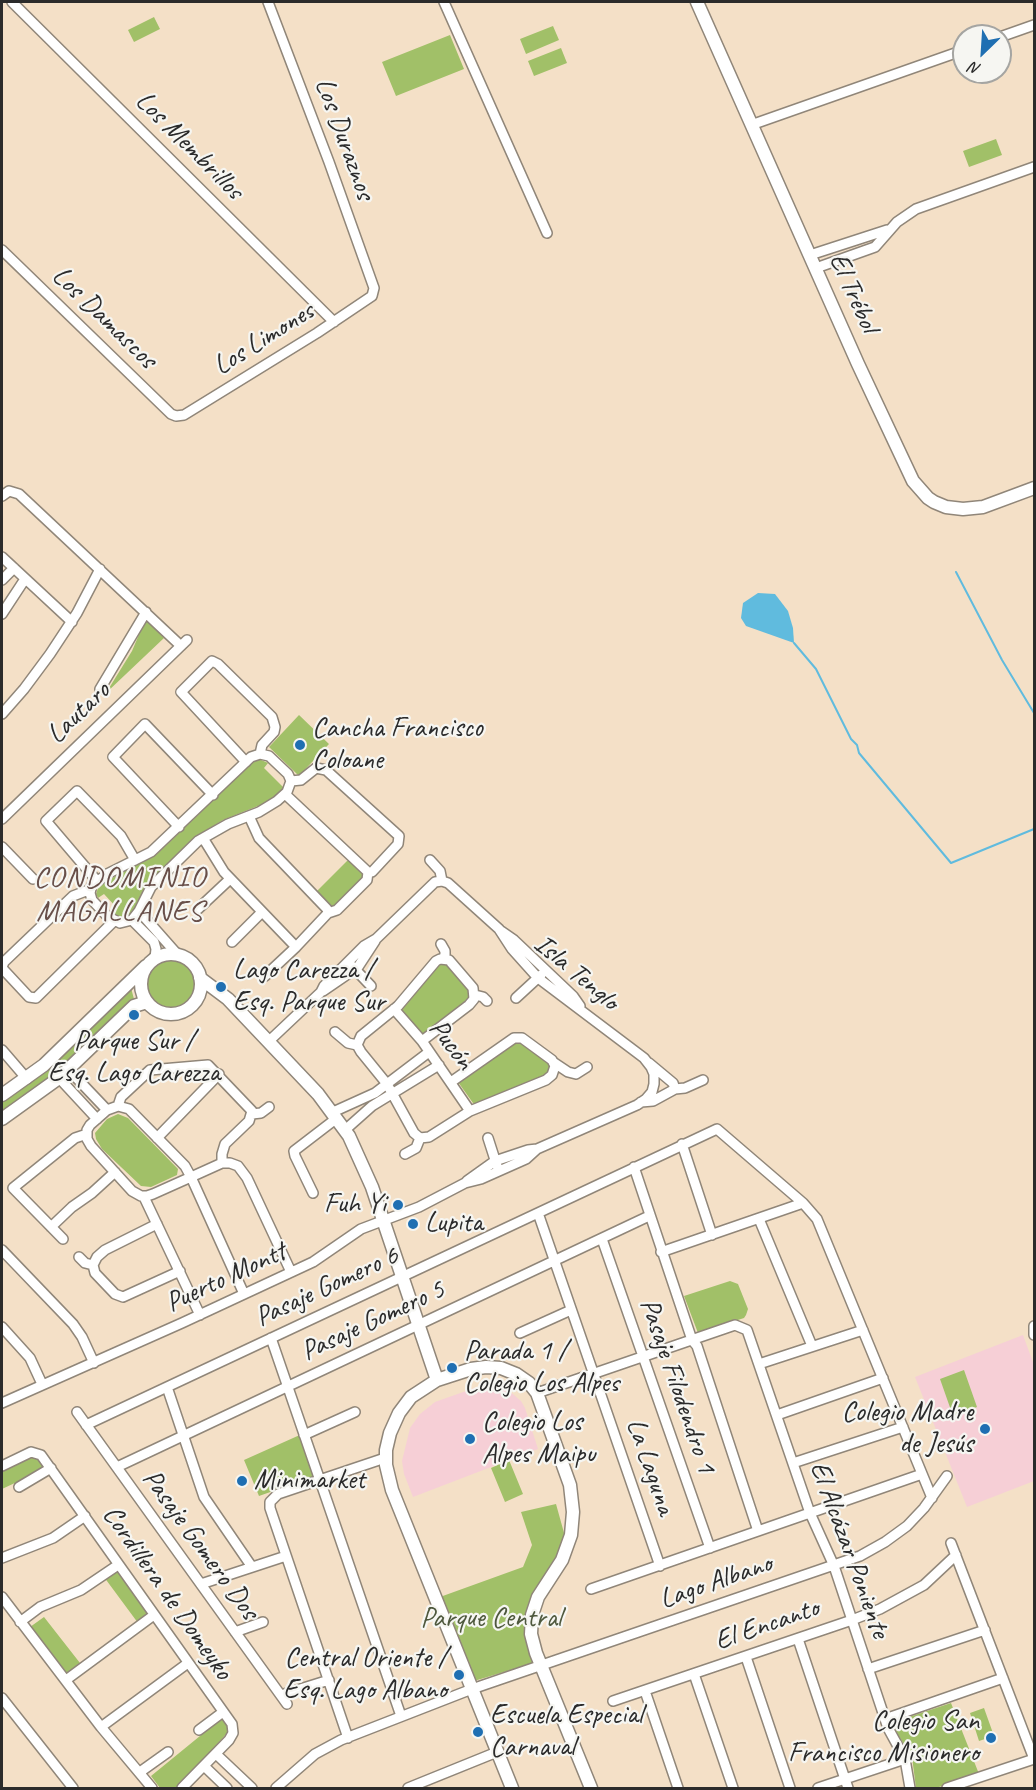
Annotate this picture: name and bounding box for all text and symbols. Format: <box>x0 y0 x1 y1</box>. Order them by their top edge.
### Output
north arrow <box>952 24 1012 84</box>
text: N <box>967 57 984 80</box>
street label: Los Duraznos <box>307 74 381 204</box>
street label: Los Membrillos <box>128 85 250 207</box>
street label: El Trébol <box>821 248 885 338</box>
street label: Los Damascos <box>45 260 163 376</box>
street label: Los Limones <box>207 295 321 383</box>
street label: Lautaro <box>40 675 118 751</box>
place label: Cancha Francisco Coloane <box>312 712 483 778</box>
marker: Cancha Francisco Coloane <box>293 738 307 752</box>
district label: CONDOMINIO MAGALLANES <box>35 860 205 930</box>
street label: Isla Tenglo <box>527 928 625 1018</box>
place label: Lago Carezza / Esq. Parque Sur <box>233 954 385 1020</box>
marker: Lago Carezza / Esq. Parque Sur <box>214 980 228 994</box>
marker: Parque Sur / Esq. Lago Carezza <box>127 1008 141 1022</box>
street label: Pucón <box>421 1013 481 1077</box>
place label: Parque Sur / Esq. Lago Carezza <box>48 1025 220 1091</box>
place label: Fuh Yi <box>324 1188 386 1222</box>
marker: Fuh Yi <box>391 1198 405 1212</box>
place label: Lupita <box>425 1207 483 1241</box>
marker: Lupita <box>406 1217 420 1231</box>
street label: Puerto Montt <box>161 1236 291 1320</box>
street label: Pasaje Gomero 6 <box>250 1239 404 1335</box>
street label: Pasaje Gomero 5 <box>296 1273 450 1369</box>
street label: Pasaje Filodendro 1 <box>631 1294 723 1478</box>
place label: Parada 1 / Colegio Los Alpes <box>464 1335 619 1401</box>
marker: Parada 1 / Colegio Los Alpes <box>445 1361 459 1375</box>
place label: Colegio Madre de Jesús <box>842 1396 973 1462</box>
place label: Colegio Los Alpes Maipu <box>482 1406 595 1472</box>
street label: La Laguna <box>618 1414 682 1520</box>
marker: Colegio Madre de Jesús <box>978 1422 992 1436</box>
marker: Colegio Los Alpes Maipu <box>463 1432 477 1446</box>
street label: El Alcázar Poniente <box>802 1457 896 1643</box>
street label: Pasaje Gomero Dos <box>134 1463 266 1627</box>
place label: Minimarket <box>254 1464 365 1498</box>
marker: Minimarket <box>235 1474 249 1488</box>
street label: Cordillera de Domeyko <box>95 1500 239 1686</box>
street label: Lago Albano <box>655 1547 777 1617</box>
street label: El Encanto <box>711 1592 823 1658</box>
park label: Parque Central <box>420 1602 562 1636</box>
place label: Central Oriente / Esq. Lago Albano <box>283 1642 447 1708</box>
marker: Central Oriente / Esq. Lago Albano <box>452 1668 466 1682</box>
place label: Escuela Especial Carnaval <box>490 1699 643 1765</box>
place label: Colegio San Francisco Misionero <box>788 1705 979 1771</box>
marker: Escuela Especial Carnaval <box>471 1725 485 1739</box>
marker: Colegio San Francisco Misionero <box>984 1731 998 1745</box>

